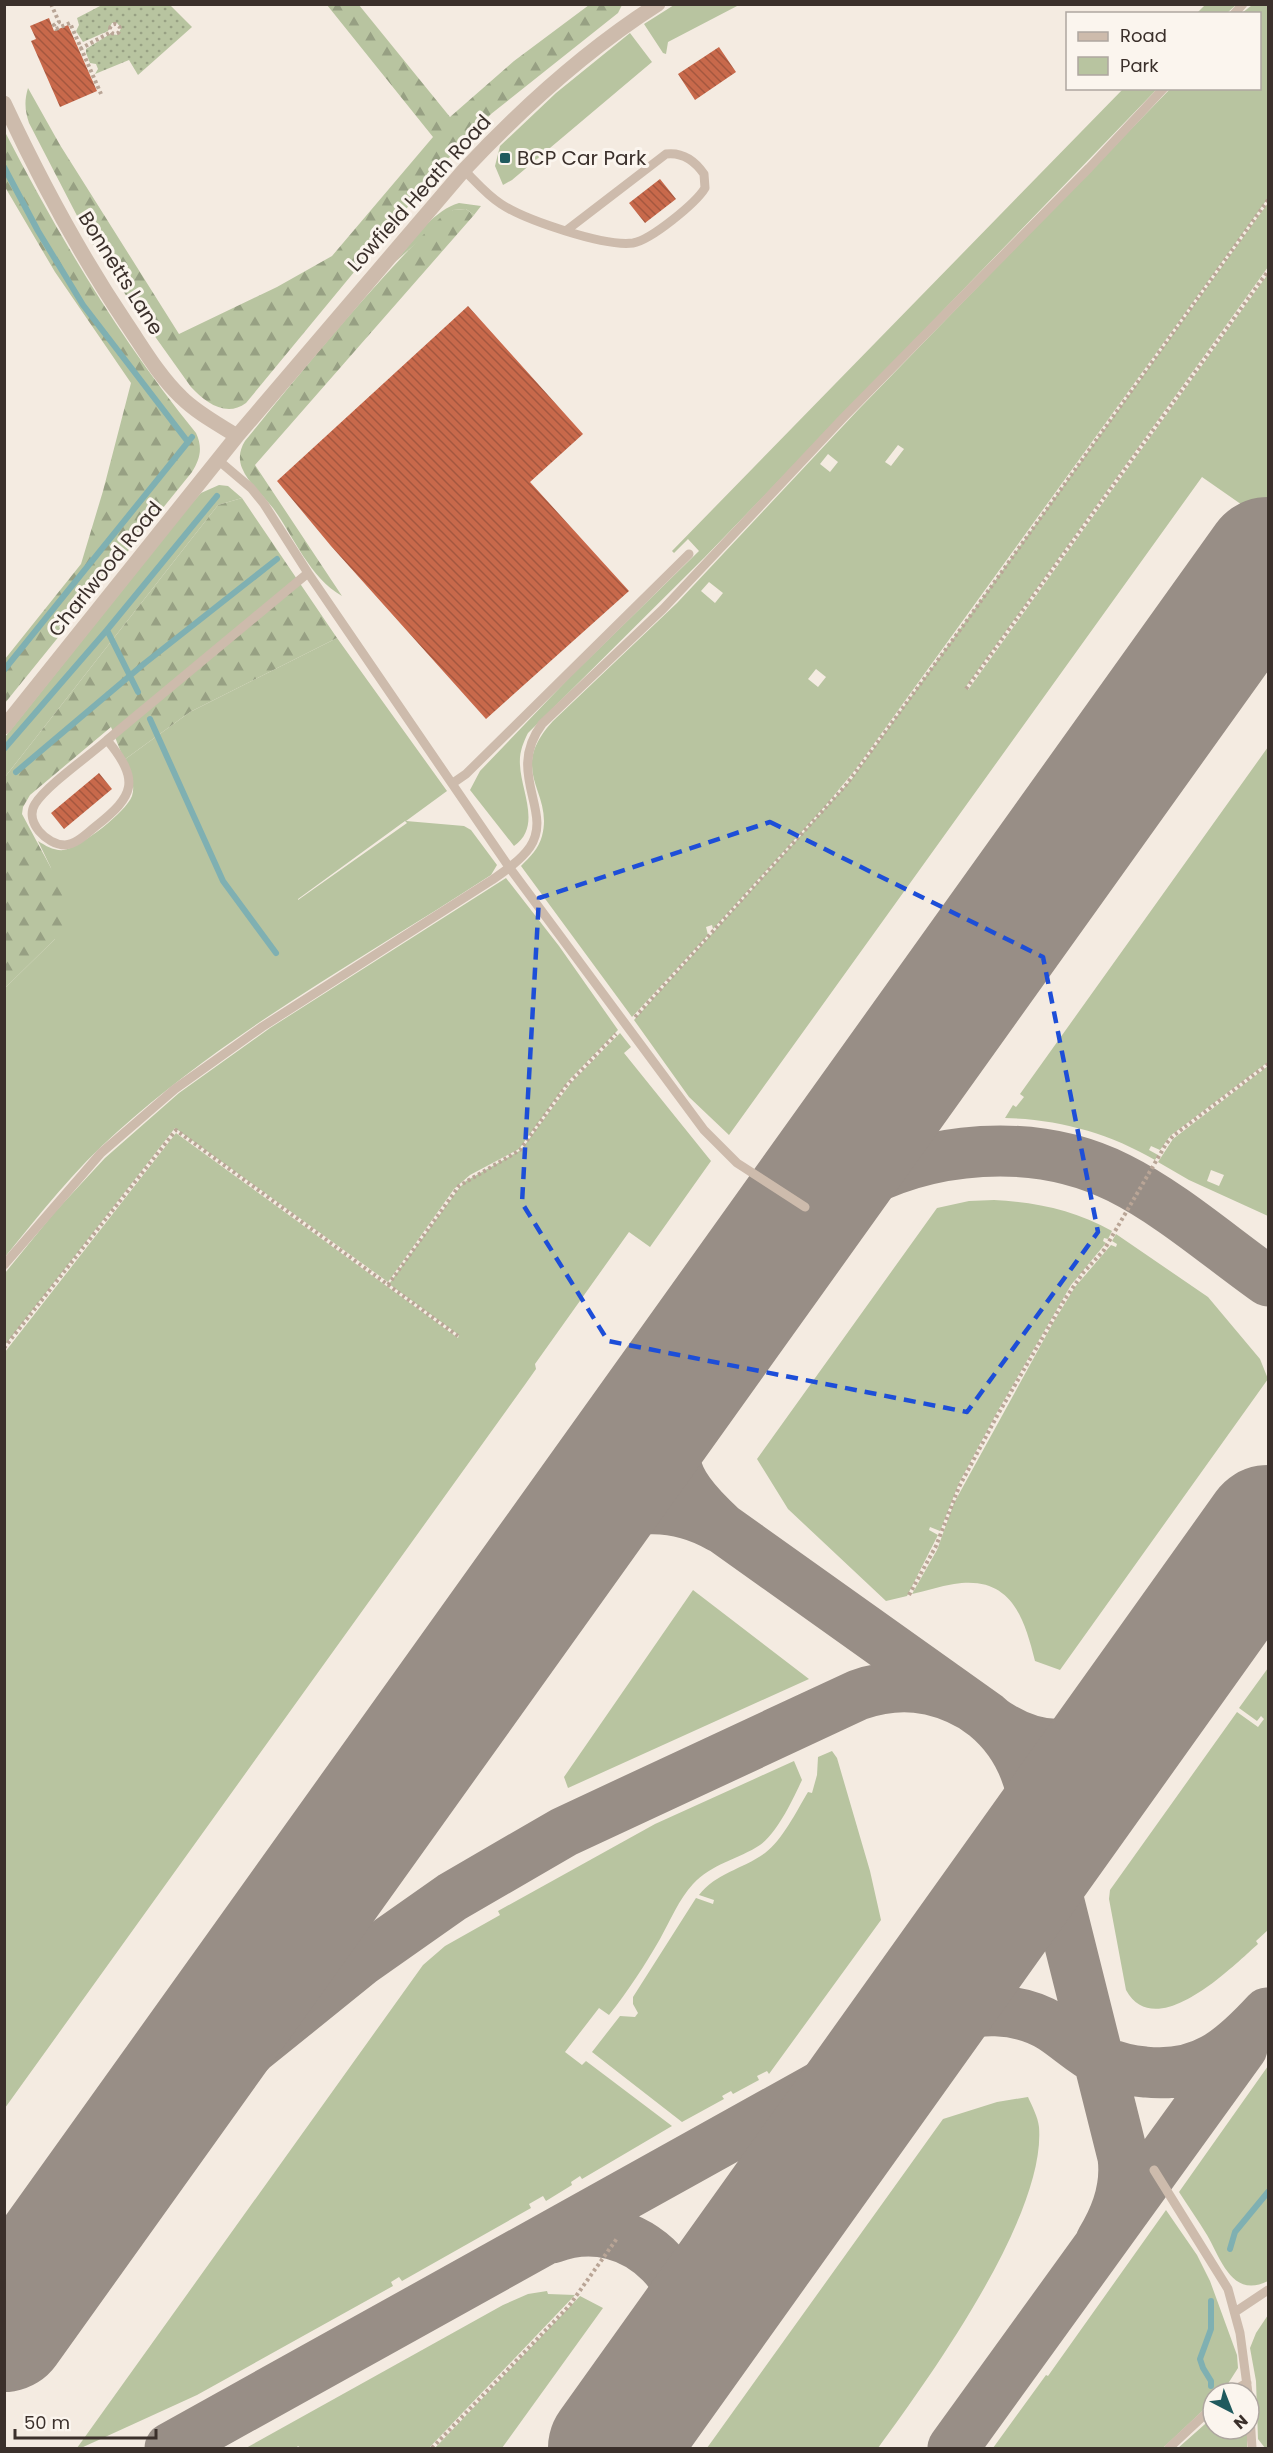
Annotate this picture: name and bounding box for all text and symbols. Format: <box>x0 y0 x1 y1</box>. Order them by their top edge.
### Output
legend <box>1066 12 1261 90</box>
text: Road <box>1120 23 1167 48</box>
text: Park <box>1120 53 1159 78</box>
street label: Lowfield Heath Road <box>341 108 497 278</box>
place label: BCP Car Park <box>517 144 647 172</box>
marker: BCP Car Park <box>498 151 512 165</box>
street label: Bonnetts Lane <box>72 206 170 340</box>
street label: Charlwood Road <box>42 495 168 643</box>
north arrow <box>1201 2381 1261 2441</box>
scale bar <box>15 2402 156 2440</box>
text: N <box>1229 2409 1253 2434</box>
text: 50 m <box>24 2410 70 2435</box>

